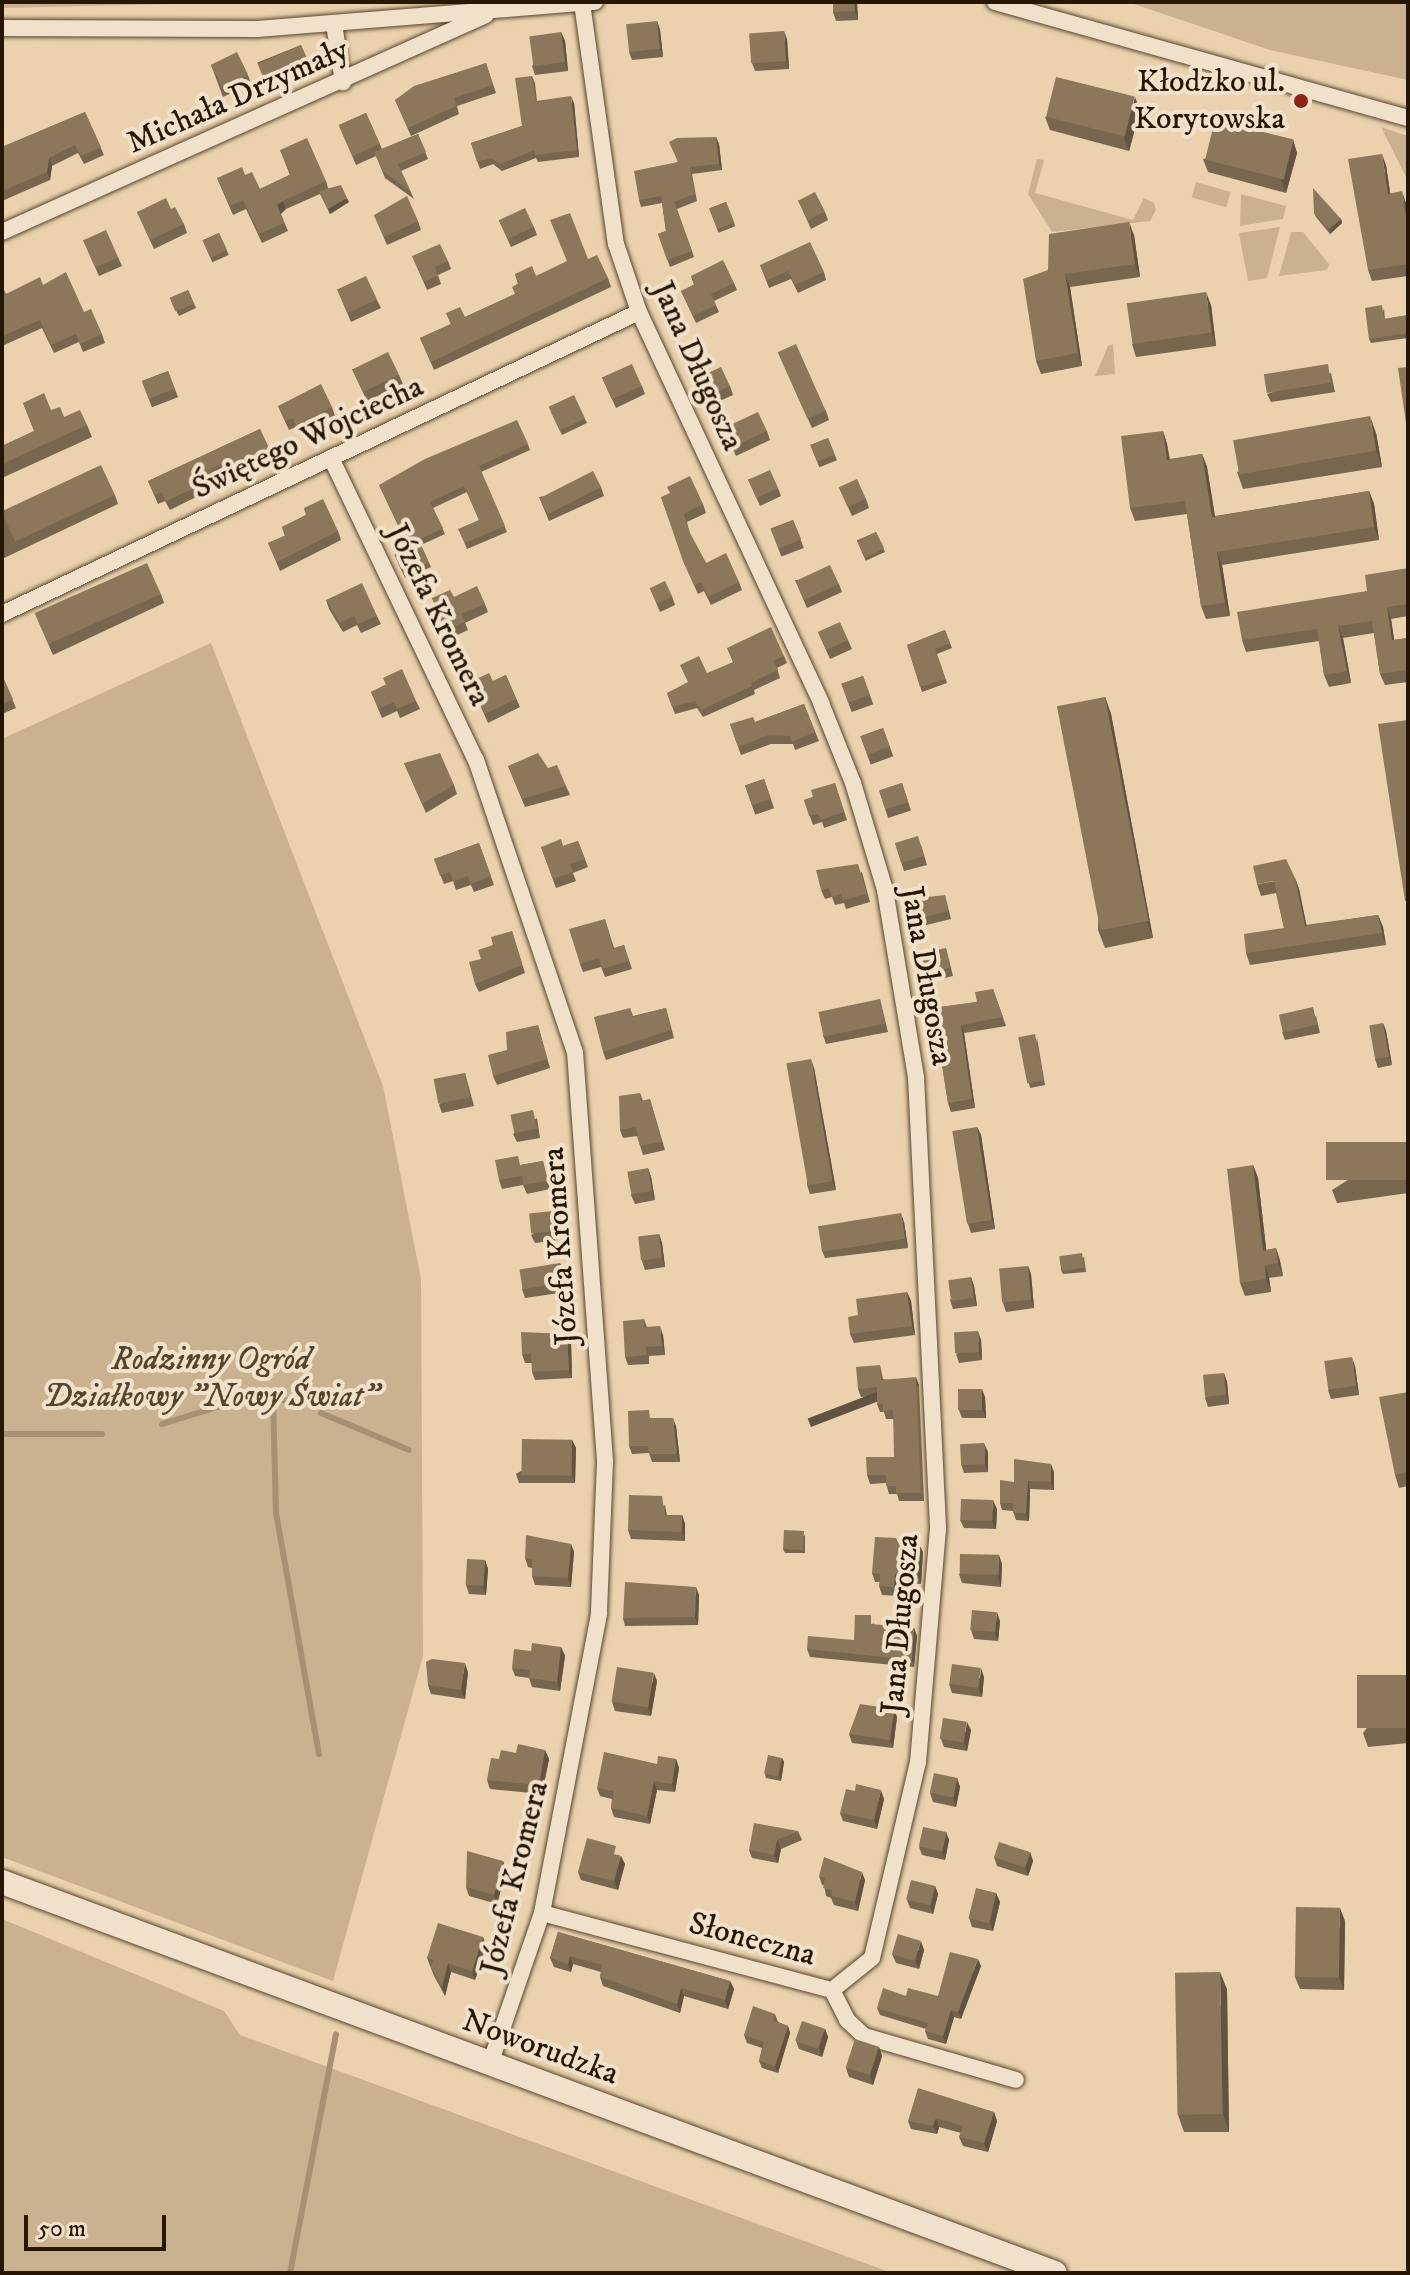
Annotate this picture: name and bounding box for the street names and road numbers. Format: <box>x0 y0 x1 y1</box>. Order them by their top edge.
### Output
street label: Michała Drzymały <box>121 31 355 163</box>
street label: Jana Długosza <box>643 276 751 456</box>
street label: Świętego Wojciecha <box>186 368 430 508</box>
street label: Józefa Kromera <box>377 518 499 712</box>
street label: Jana Długosza <box>891 884 961 1068</box>
street label: Józefa Kromera <box>535 1146 587 1346</box>
street label: Jana Długosza <box>874 1532 928 1716</box>
street label: Józefa Kromera <box>472 1777 558 1979</box>
street label: Słoneczna <box>684 1905 820 1975</box>
street label: Noworudzka <box>457 2002 623 2094</box>

